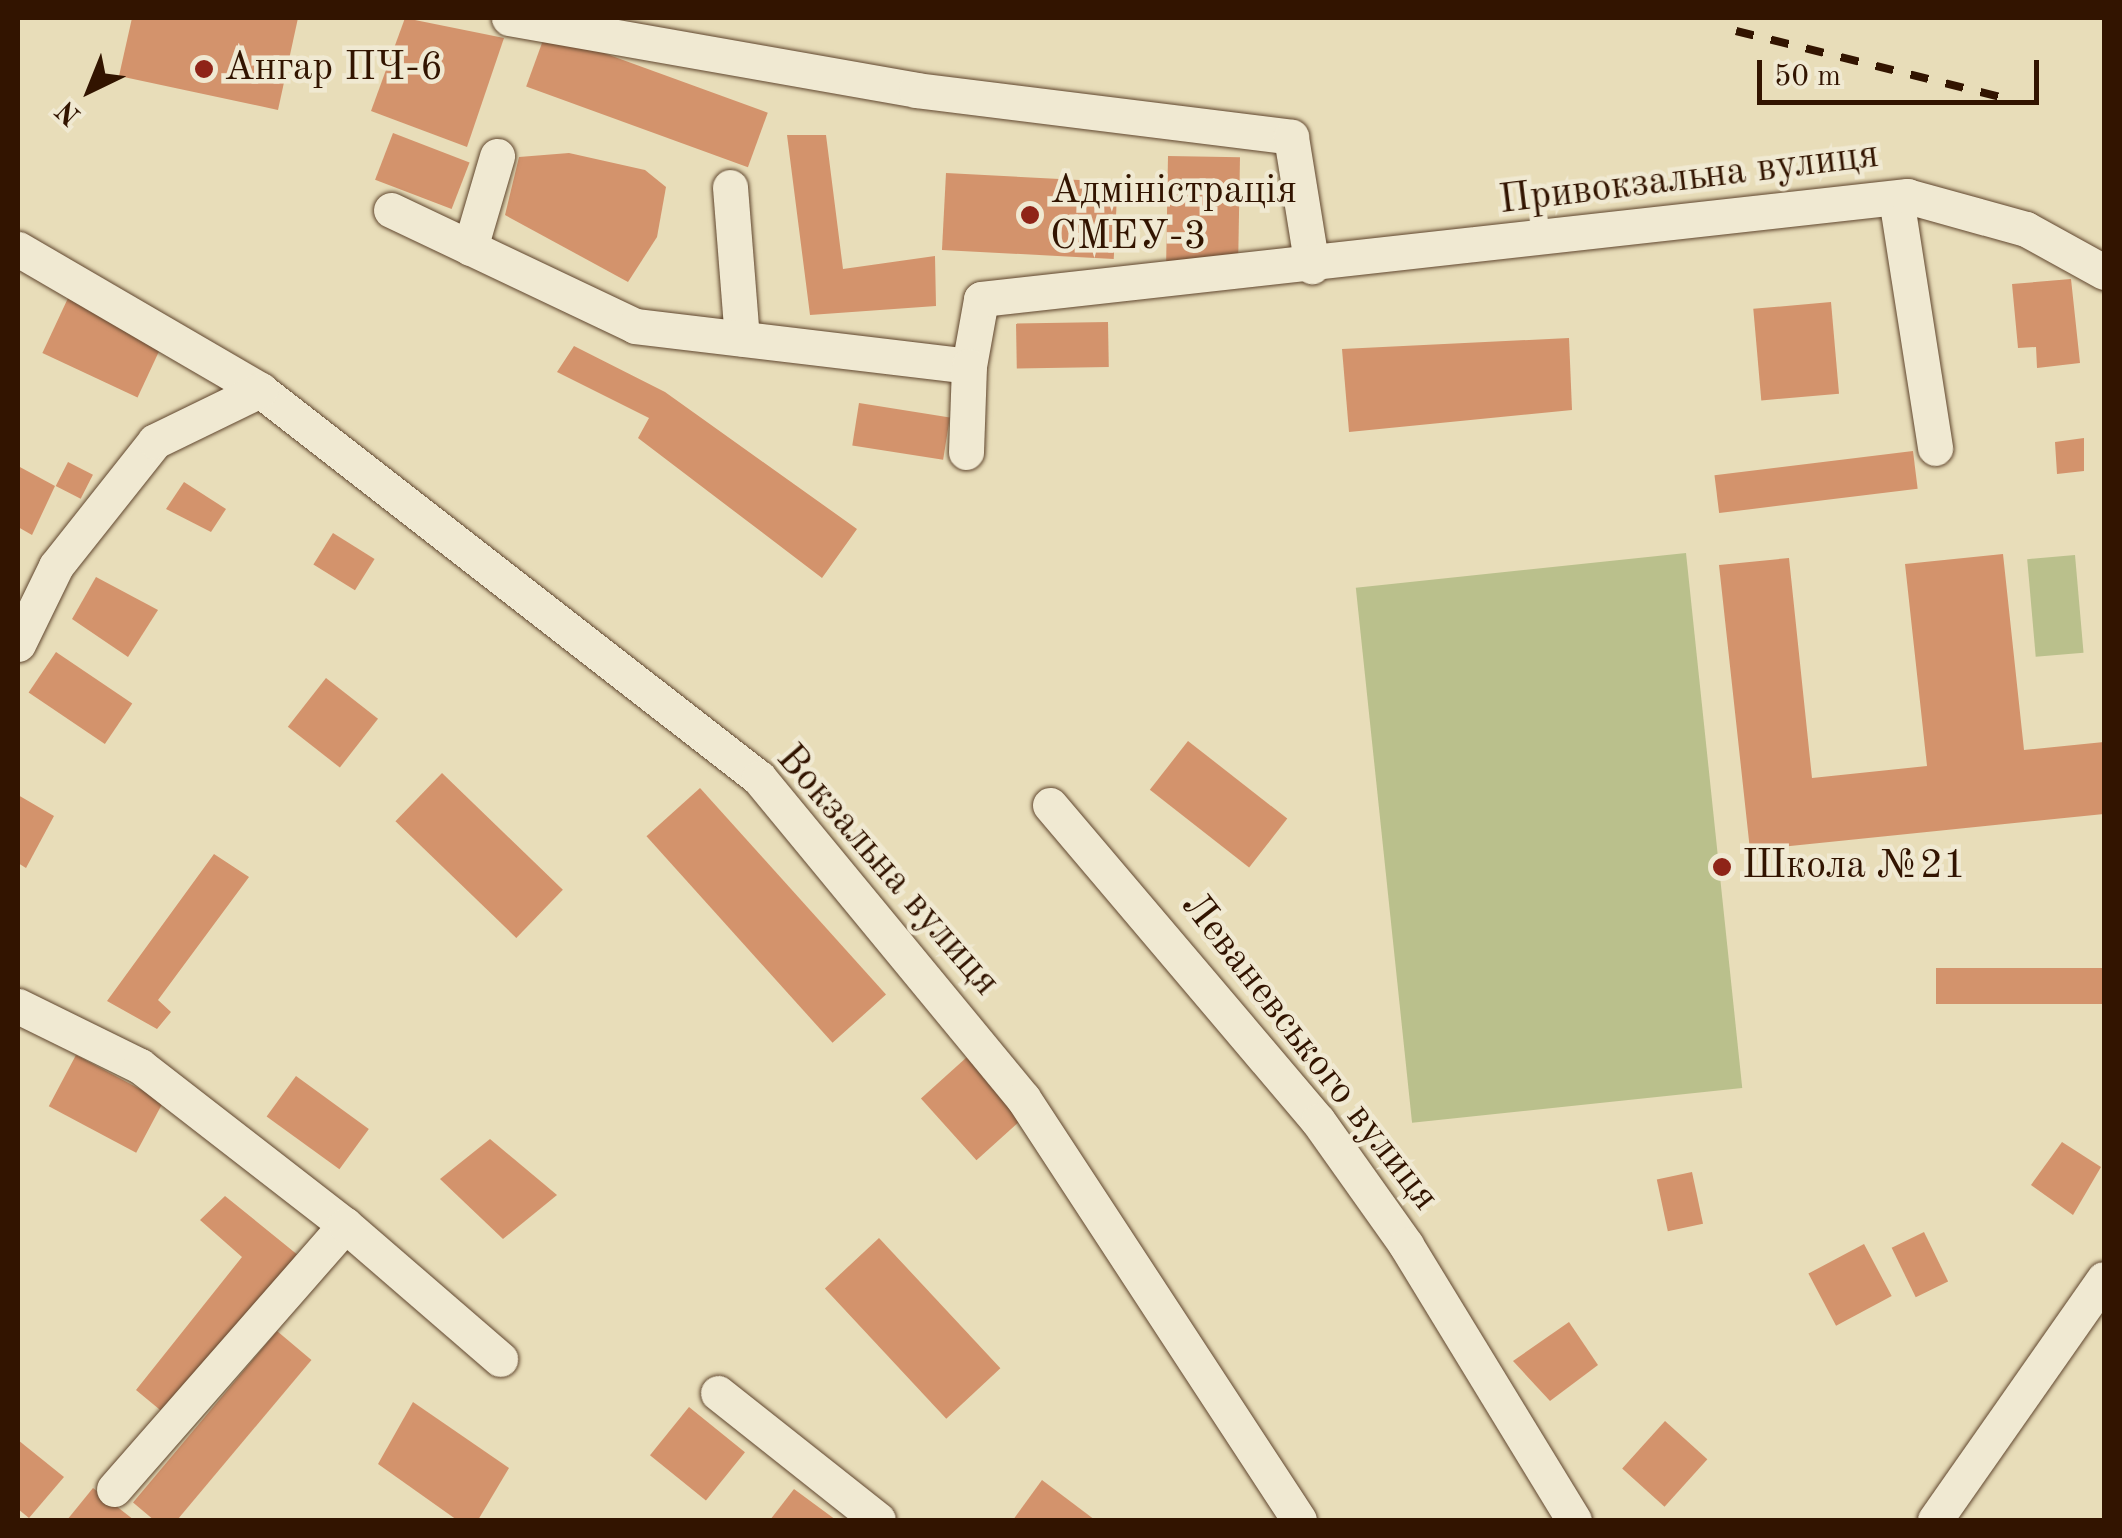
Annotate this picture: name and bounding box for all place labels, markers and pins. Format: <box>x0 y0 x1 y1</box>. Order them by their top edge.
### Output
place label: Ангар ПЧ-6 <box>224 45 443 93</box>
marker: Ангар ПЧ-6 <box>193 58 215 80</box>
place label: Адміністрація СМЕУ-3 <box>1050 168 1297 262</box>
marker: Адміністрація СМЕУ-3 <box>1019 204 1041 226</box>
place label: Школа №21 <box>1742 843 1966 891</box>
marker: Школа №21 <box>1711 856 1733 878</box>

